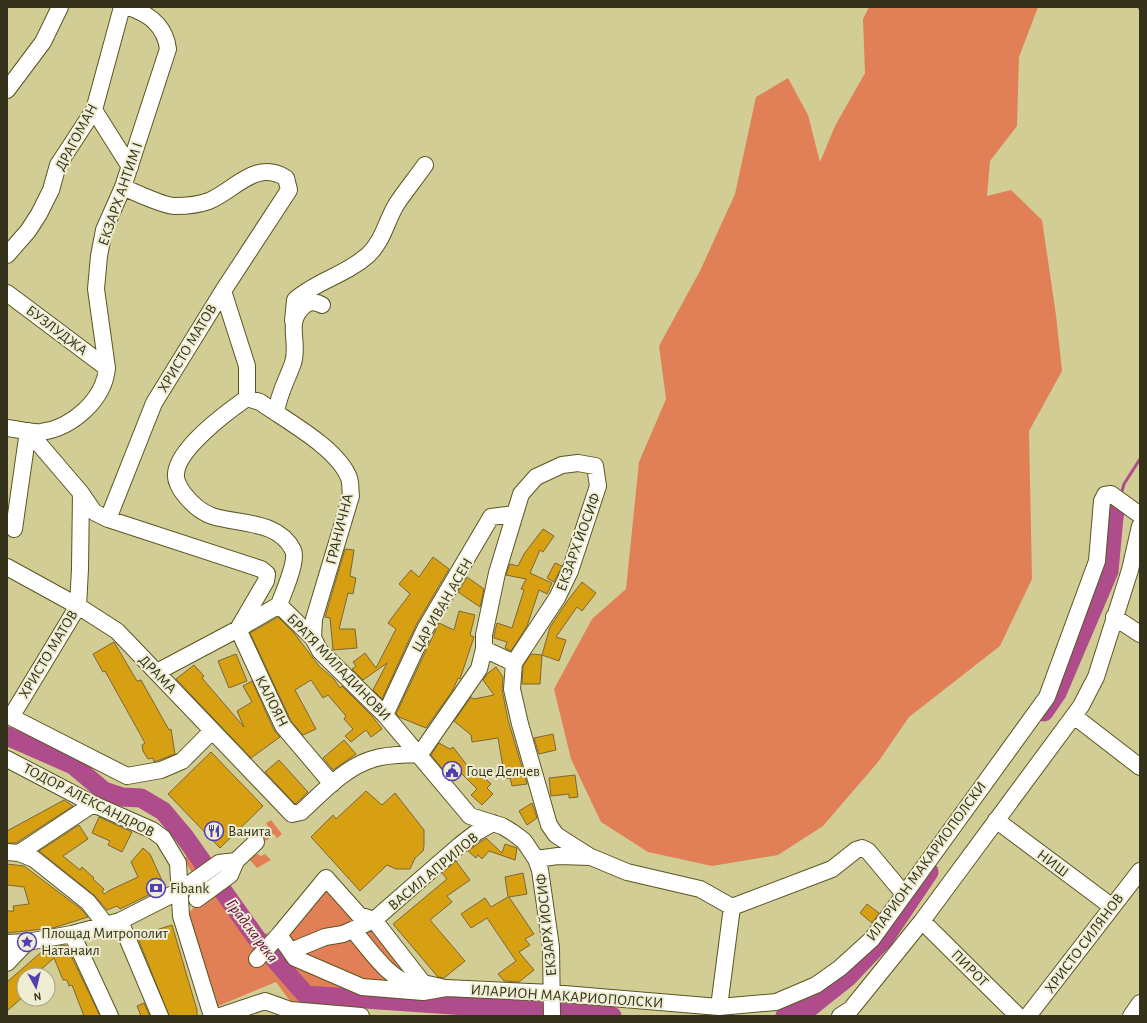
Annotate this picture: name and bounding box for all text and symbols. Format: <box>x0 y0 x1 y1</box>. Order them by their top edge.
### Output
street label: ДРАГОМАН <box>53 101 100 173</box>
street label: ЕКЗАРХ АНТИМ I <box>96 141 145 248</box>
street label: ХРИСТО МАТОВ <box>155 301 220 395</box>
street label: БУЗЛУДЖА <box>23 303 90 358</box>
street label: ЕКЗАРХ ЙОСИФ <box>554 491 603 593</box>
street label: ГРАНИЧНА <box>323 492 356 566</box>
street label: ЦАР ИВАН АСЕН <box>409 555 476 655</box>
street label: ХРИСТО МАТОВ <box>16 607 81 701</box>
street label: БРАТЯ МИЛАДИНОВИ <box>284 611 394 724</box>
street label: ДРАМА <box>136 652 179 697</box>
street label: КАЛОЯН <box>252 673 291 729</box>
public building icon: Гоце Делчев <box>441 760 463 782</box>
street label: ТОДОР АЛЕКСАНДРОВ <box>21 761 157 840</box>
place label: Гоце Делчев <box>466 764 540 779</box>
street label: ИЛАРИОН МАКАРИОПОЛСКИ <box>864 779 989 944</box>
restaurant icon: Ванита <box>203 820 225 842</box>
place label: Ванита <box>228 824 271 839</box>
street label: ВАСИЛ АПРИЛОВ <box>386 830 481 913</box>
street label: НИШ <box>1034 847 1071 880</box>
street label: ЕКЗАРХ ЙОСИФ <box>534 873 559 977</box>
bank icon: Fibank <box>145 877 167 899</box>
place label: Fibank <box>170 881 209 896</box>
street label: ХРИСТО СИЛЯНОВ <box>1042 891 1127 996</box>
water label: Градска река <box>222 896 281 966</box>
place label: Площад Митрополит Натанаил <box>41 926 169 958</box>
place icon: Площад Митрополит Натанаил <box>16 931 38 953</box>
street label: ПИРОТ <box>948 947 991 990</box>
north arrow <box>16 967 56 1007</box>
street label: ИЛАРИОН МАКАРИОПОЛСКИ <box>470 982 664 1011</box>
text: N <box>33 990 42 1002</box>

